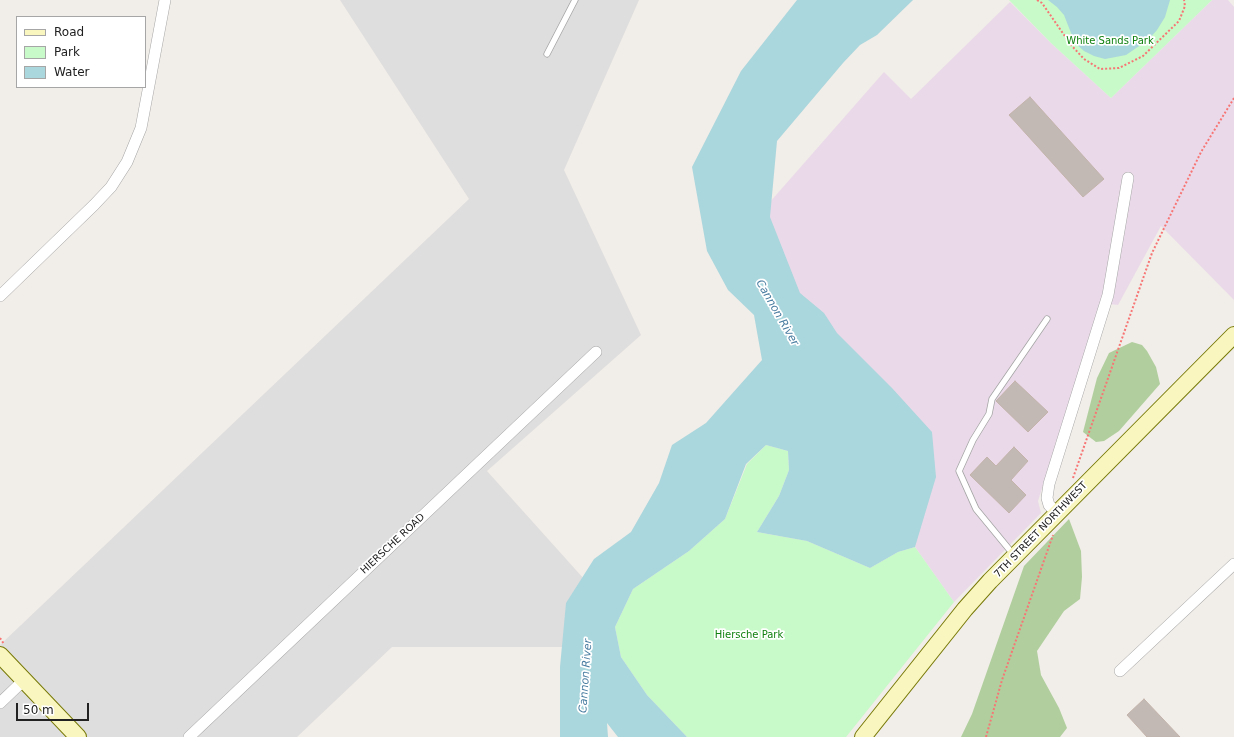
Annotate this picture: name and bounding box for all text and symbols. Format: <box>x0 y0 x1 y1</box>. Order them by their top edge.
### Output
legend <box>16 16 146 88</box>
text: Road <box>54 25 84 39</box>
park label: White Sands Park <box>1066 35 1154 47</box>
text: Park <box>54 45 80 59</box>
text: Water <box>54 65 89 79</box>
water label: Cannon River <box>753 278 801 348</box>
street label: 7TH STREET NORTHWEST <box>992 480 1090 580</box>
street label: HIERSCHE ROAD <box>358 511 428 577</box>
park label: Hiersche Park <box>715 629 783 641</box>
water label: Cannon River <box>577 639 595 713</box>
scale bar <box>18 695 91 721</box>
text: 50 m <box>23 703 54 717</box>

